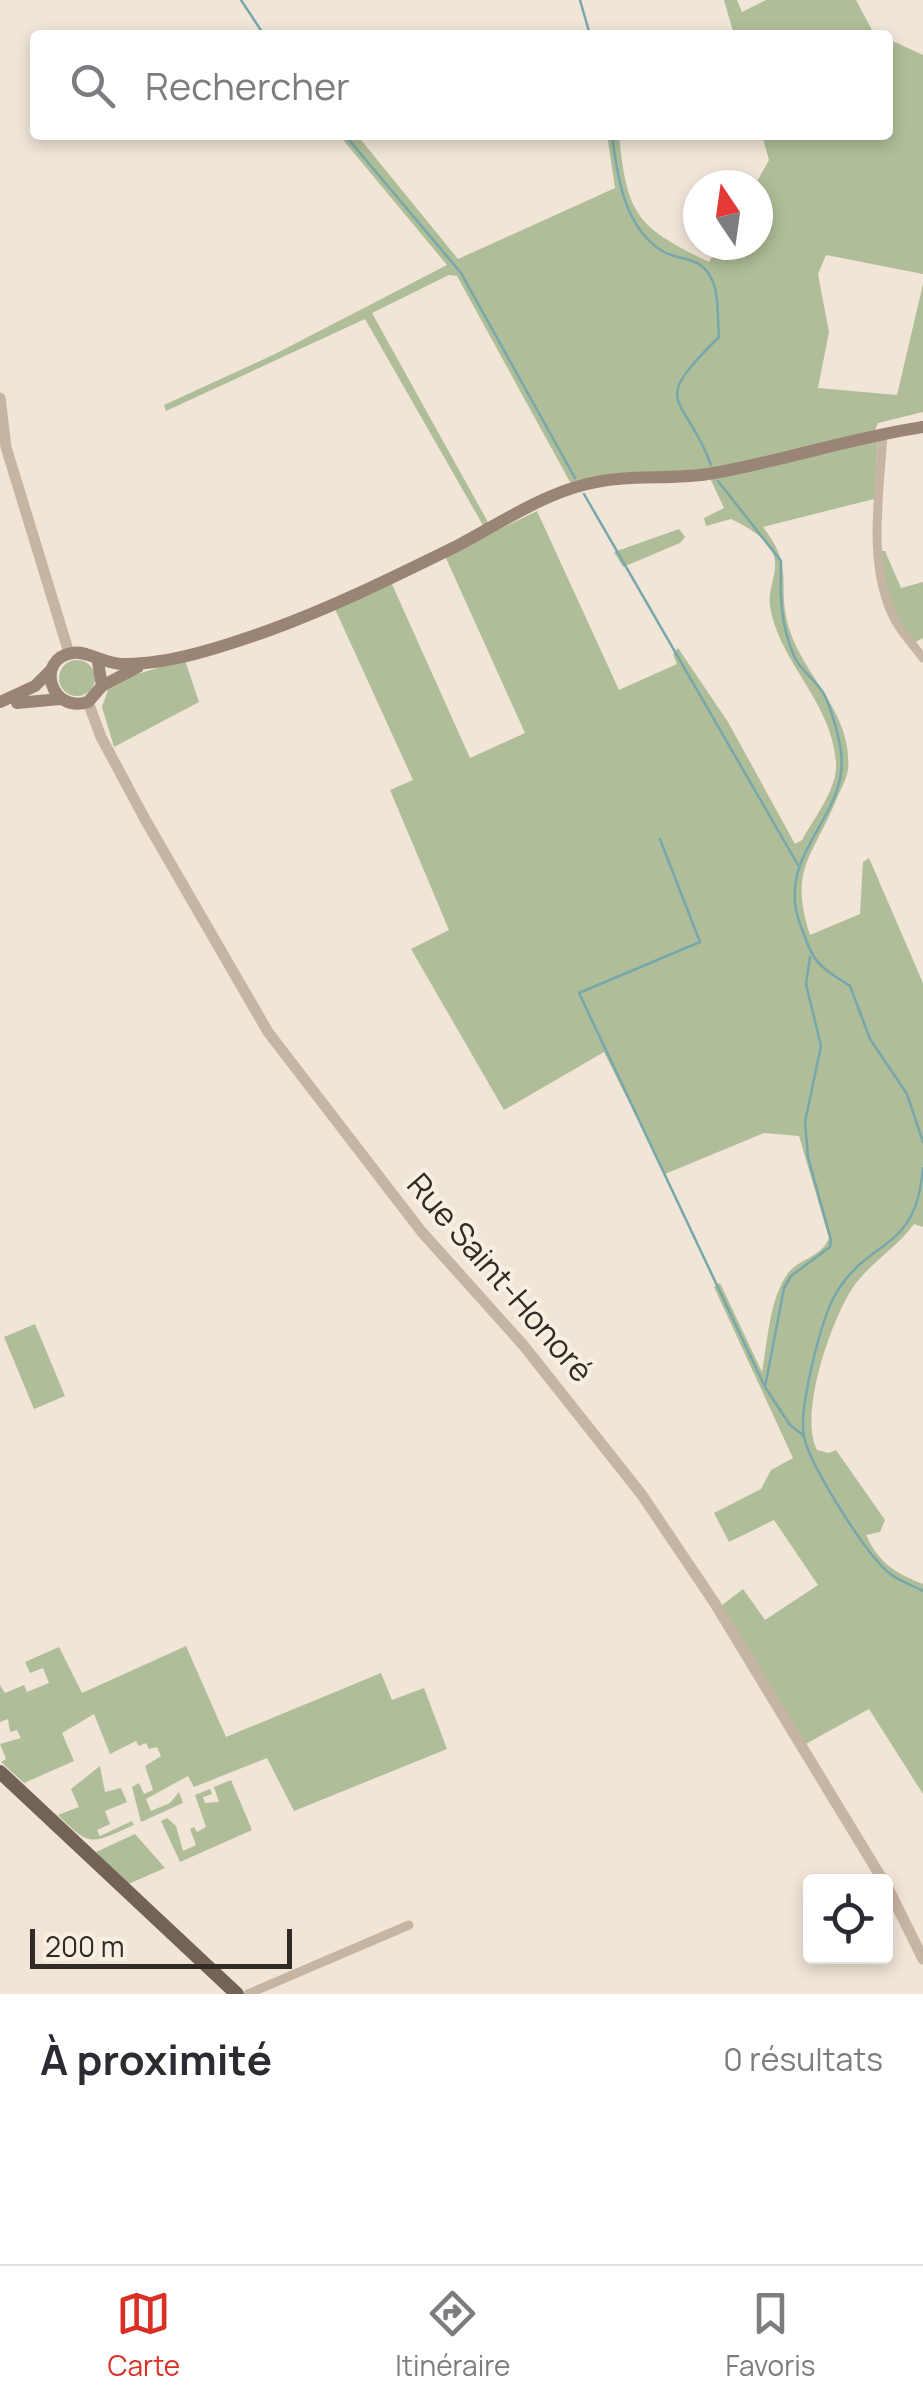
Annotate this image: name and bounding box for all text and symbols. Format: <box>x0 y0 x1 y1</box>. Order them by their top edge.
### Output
search box <box>30 30 893 140</box>
icon: search <box>65 58 120 113</box>
text: Rechercher <box>145 59 350 111</box>
north arrow <box>683 170 773 260</box>
street label: Rue Saint-Honoré <box>398 1164 604 1391</box>
map controls <box>803 1874 893 1964</box>
button: locate <box>803 1874 893 1964</box>
scale bar <box>30 1924 292 1968</box>
text: 200 m <box>45 1927 124 1965</box>
text: À proximité <box>40 2030 272 2088</box>
text: 0 résultats <box>723 2037 883 2081</box>
tab: Carte <box>108 2286 180 2384</box>
tab: Itinéraire <box>395 2286 510 2384</box>
tab: Favoris <box>725 2286 815 2384</box>

